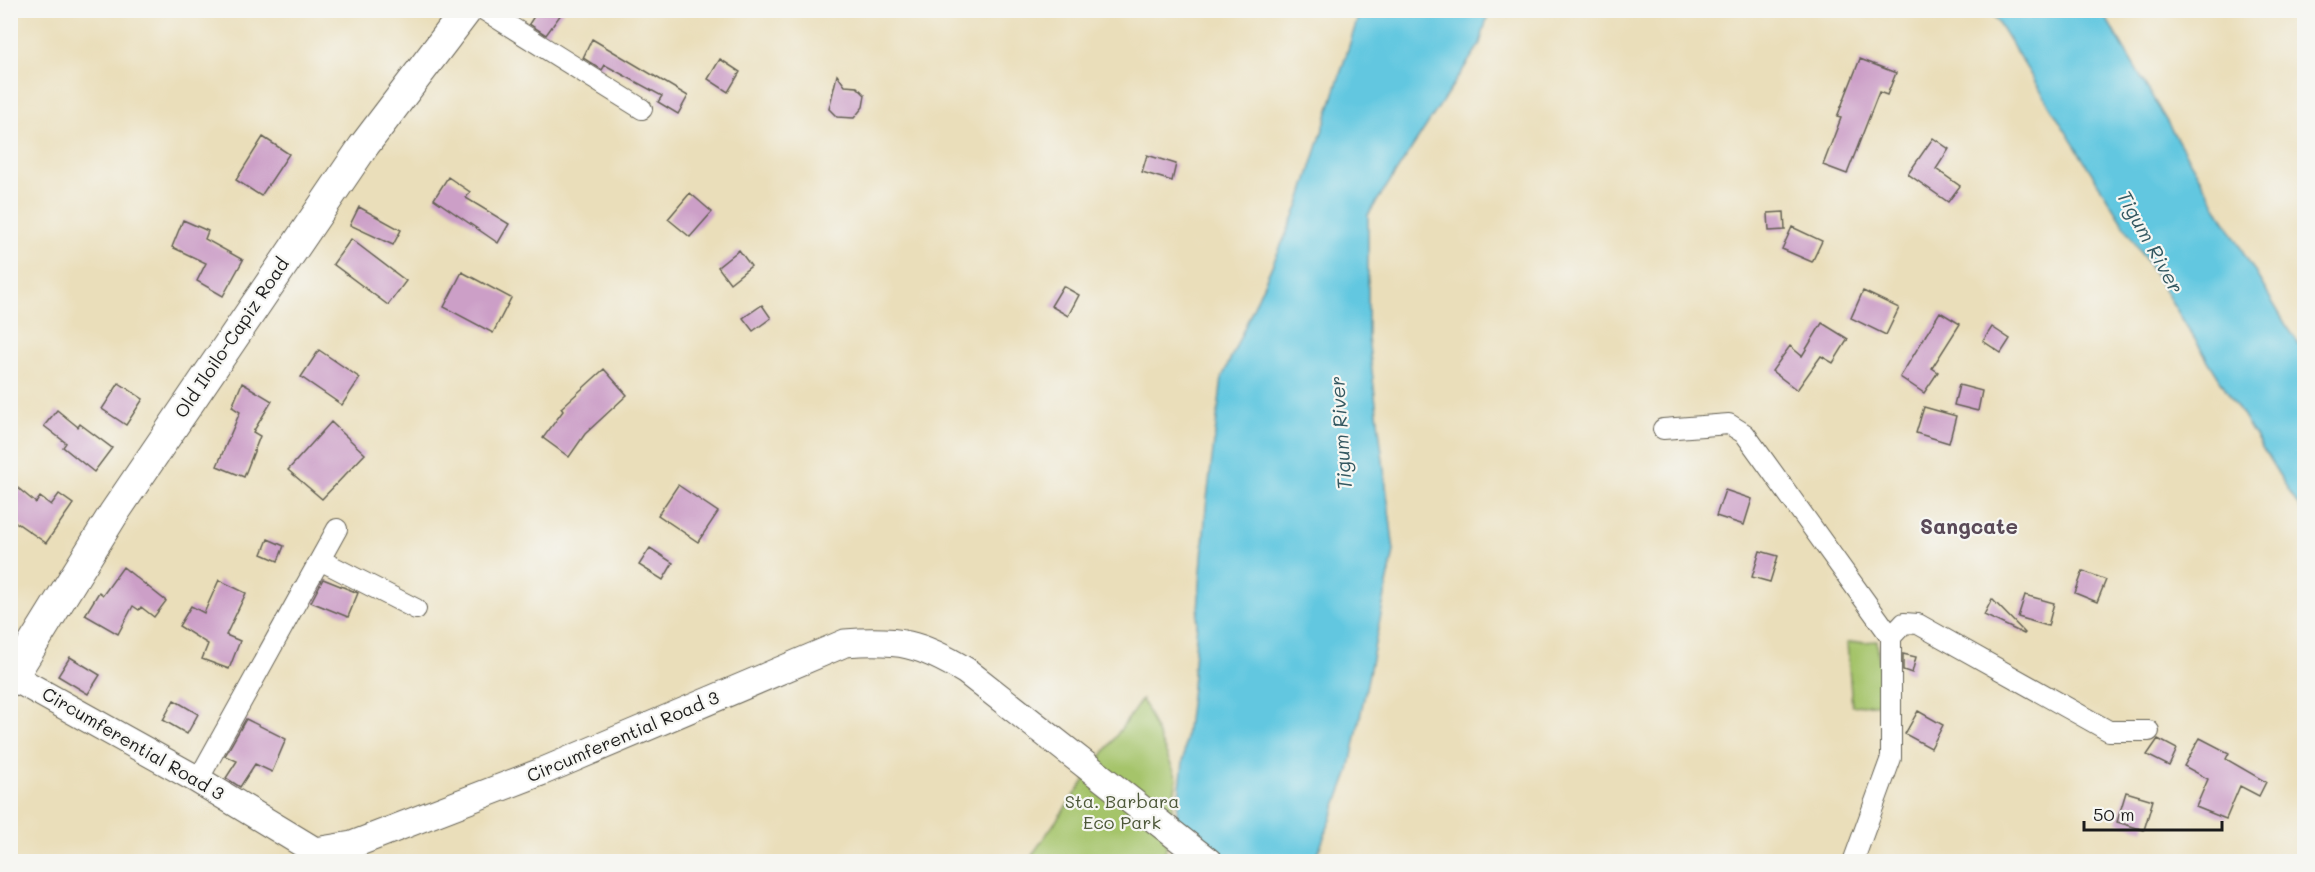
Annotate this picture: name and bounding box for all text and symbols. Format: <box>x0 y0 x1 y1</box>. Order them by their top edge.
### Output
water label: Tigum River <box>2112 185 2190 298</box>
street label: Old Iloilo-Capiz Road <box>168 253 294 422</box>
water label: Tigum River <box>1323 375 1357 491</box>
district label: Sangcate <box>1920 512 2018 539</box>
street label: Circumferential Road 3 <box>38 681 229 805</box>
street label: Circumferential Road 3 <box>523 685 722 787</box>
park label: Sta. Barbara Eco Park <box>1065 789 1179 834</box>
scale bar <box>2084 794 2222 832</box>
text: 50 m <box>2093 802 2135 826</box>

